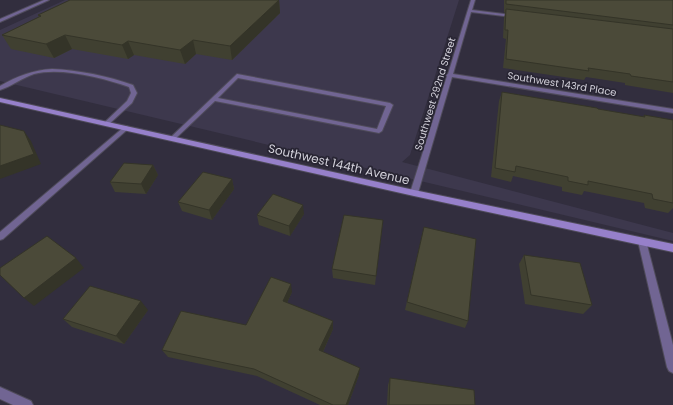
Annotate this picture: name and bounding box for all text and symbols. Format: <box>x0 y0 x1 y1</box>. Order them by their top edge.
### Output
street label: Southwest 292nd Street <box>411 35 459 152</box>
street label: Southwest 143rd Place <box>506 68 618 100</box>
street label: Southwest 144th Avenue <box>267 139 411 189</box>

